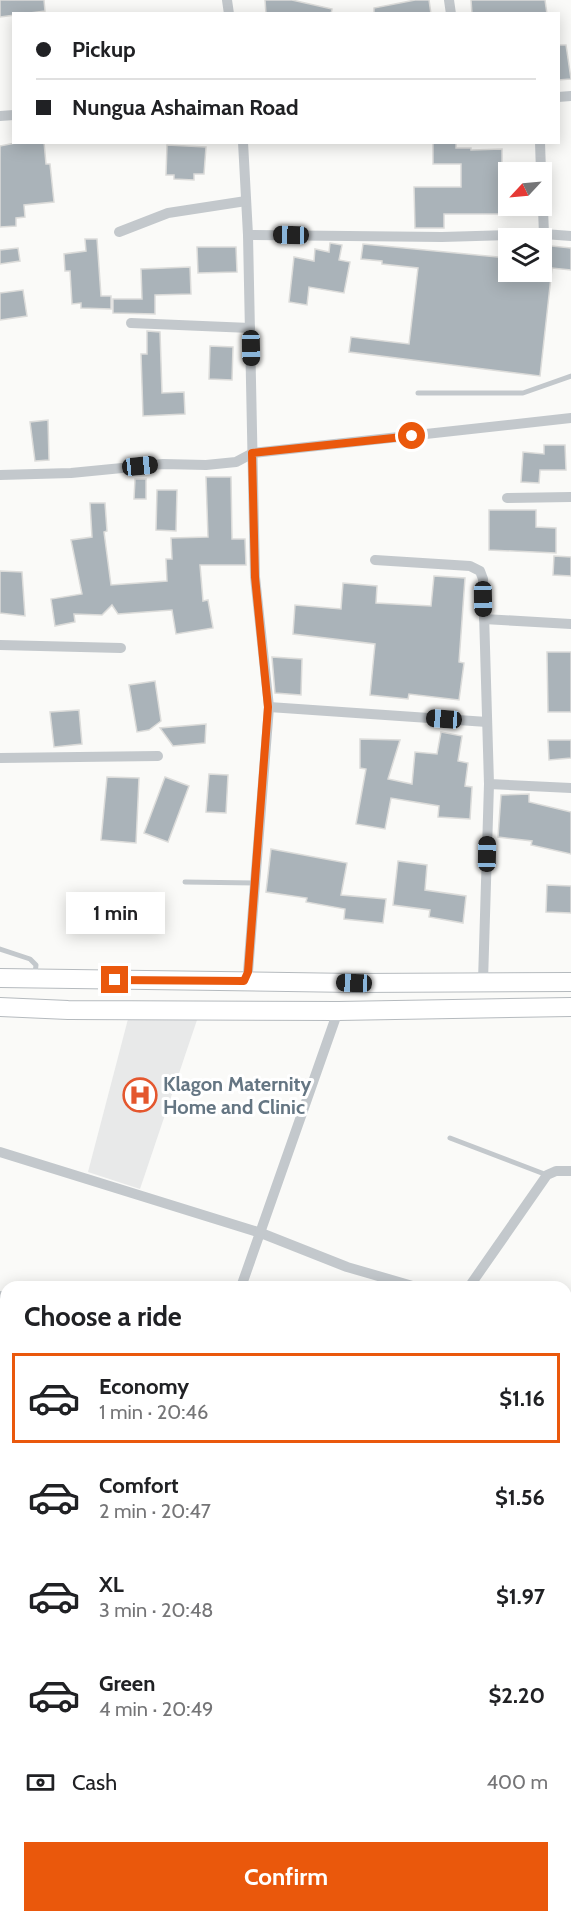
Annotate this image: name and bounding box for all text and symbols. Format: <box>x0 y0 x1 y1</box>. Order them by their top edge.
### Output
text: Pickup <box>72 36 136 63</box>
text: Nungua Ashaiman Road <box>72 94 299 121</box>
north arrow <box>498 162 552 216</box>
map controls <box>498 162 552 282</box>
car <box>273 226 309 244</box>
button: layers <box>498 228 552 282</box>
car <box>242 330 260 366</box>
route start <box>398 422 425 449</box>
car <box>121 455 159 477</box>
car <box>474 581 492 617</box>
car <box>425 709 463 729</box>
car <box>478 836 496 872</box>
callout: 1 min <box>66 893 164 935</box>
text: 1 min <box>93 901 138 925</box>
route end <box>101 966 128 993</box>
car <box>336 973 372 993</box>
place label: Klagon Maternity Home and Clinic <box>163 1072 311 1119</box>
hospital icon: Klagon Maternity Home and Clinic <box>122 1077 158 1113</box>
text: Choose a ride <box>24 1300 182 1333</box>
icon: car <box>27 1371 81 1425</box>
text: Economy <box>99 1373 189 1400</box>
text: $1.16 <box>499 1385 545 1412</box>
text: 1 min · 20:46 <box>99 1400 208 1424</box>
icon: car <box>27 1470 81 1524</box>
text: Comfort <box>99 1472 178 1499</box>
text: $1.56 <box>495 1484 545 1511</box>
text: 2 min · 20:47 <box>99 1499 211 1523</box>
icon: car <box>27 1569 81 1623</box>
text: XL <box>99 1571 124 1598</box>
text: $1.97 <box>496 1583 545 1610</box>
text: 3 min · 20:48 <box>99 1598 213 1622</box>
icon: car <box>27 1668 81 1722</box>
text: Green <box>99 1670 155 1697</box>
text: $2.20 <box>489 1682 545 1709</box>
text: 4 min · 20:49 <box>99 1697 213 1721</box>
icon: cash <box>24 1766 57 1799</box>
text: Cash <box>72 1769 117 1796</box>
text: 400 m <box>486 1770 548 1794</box>
button: Confirm <box>24 1842 548 1911</box>

